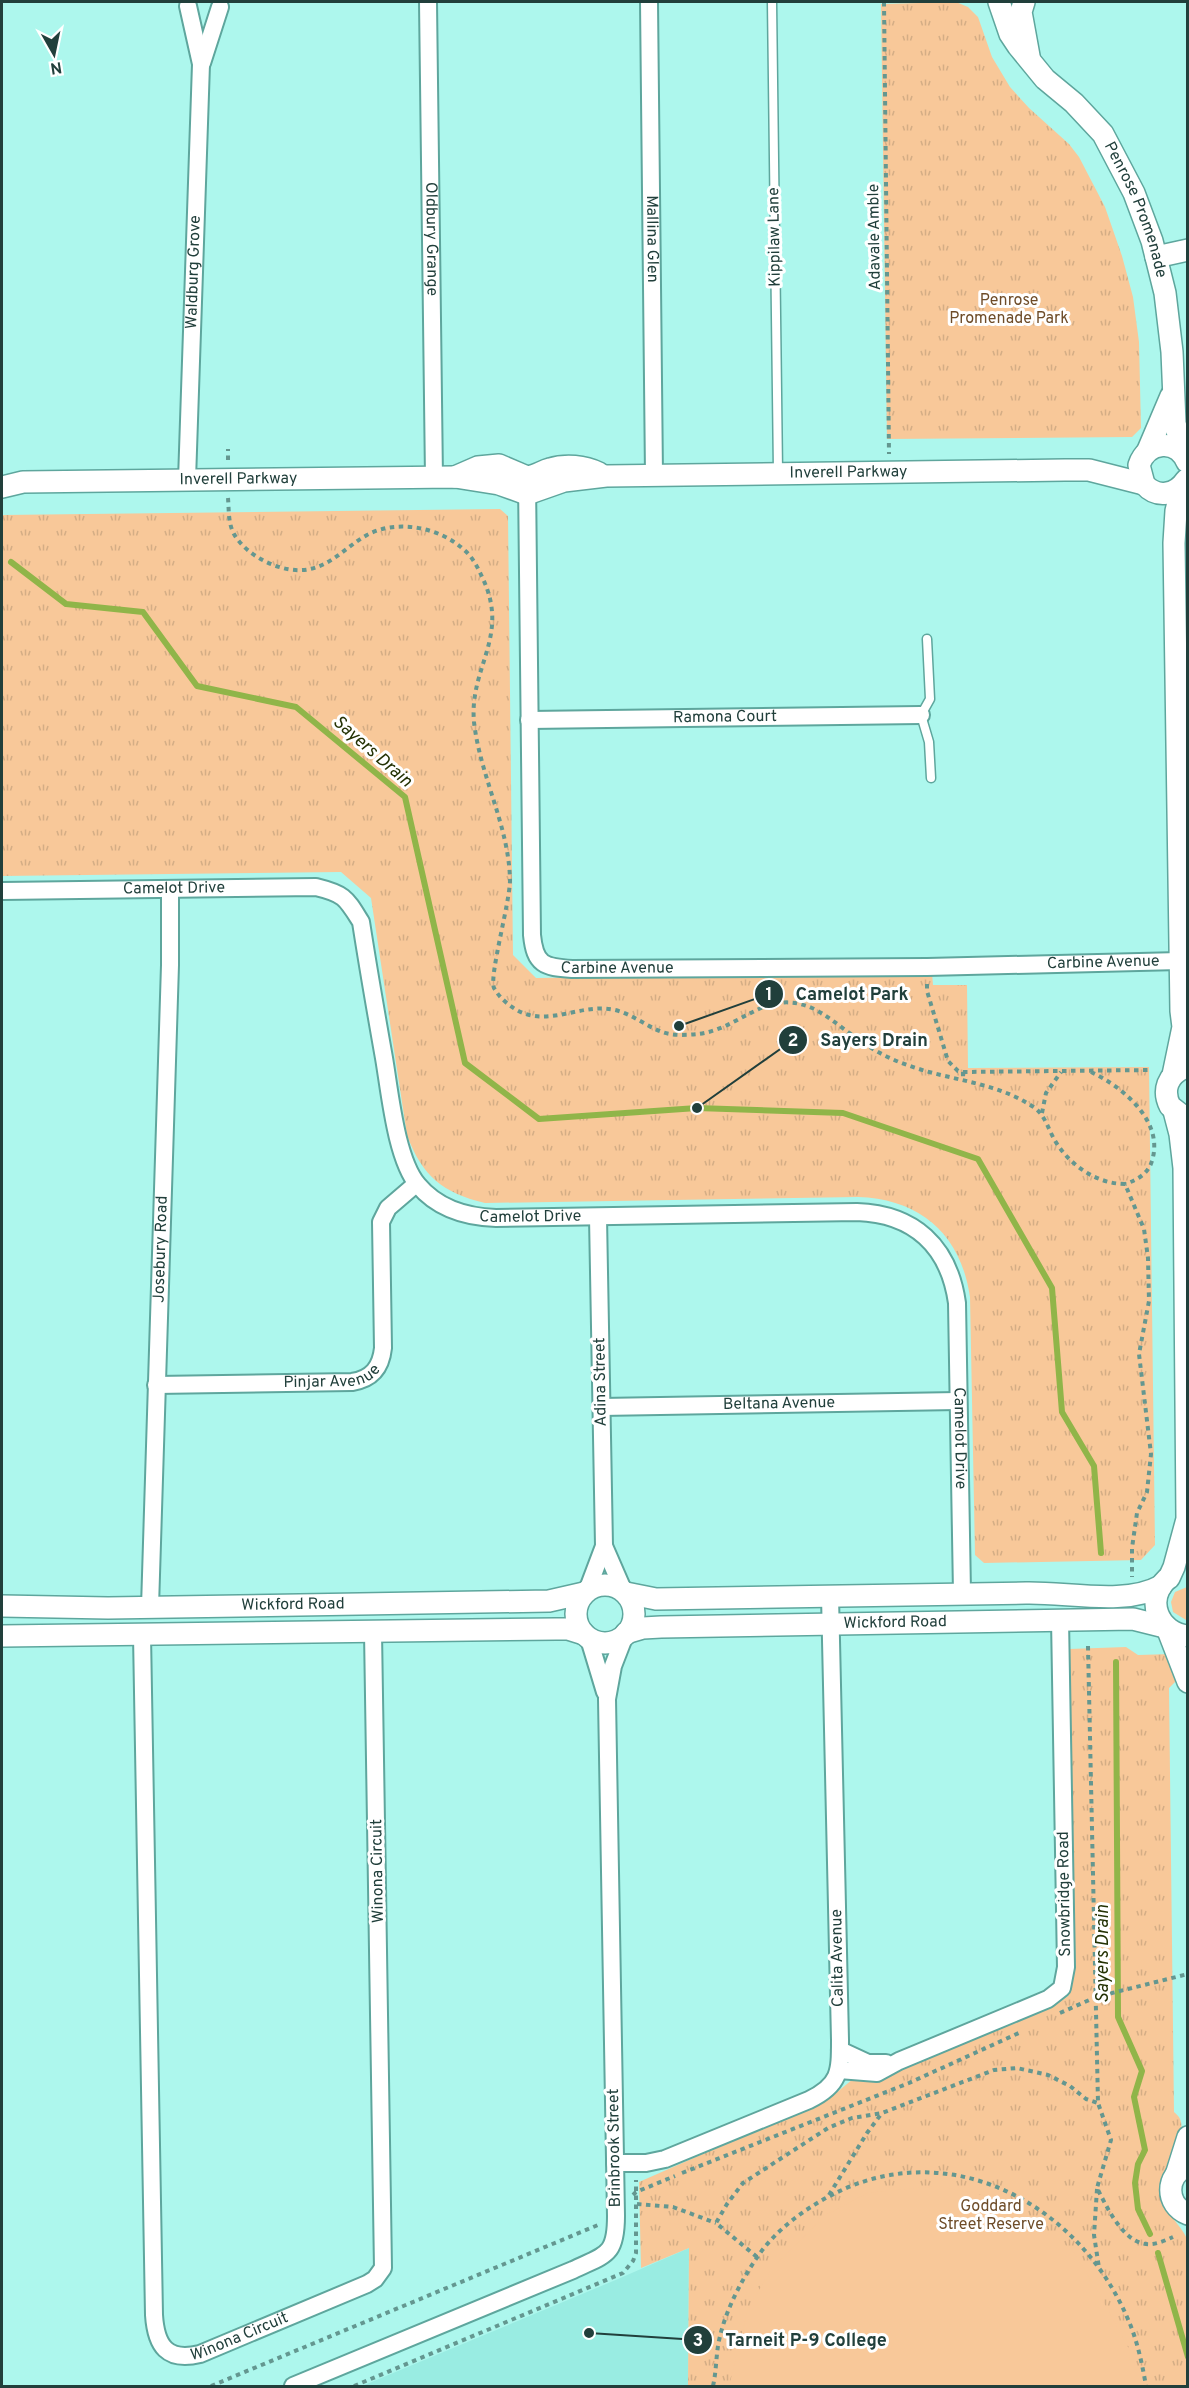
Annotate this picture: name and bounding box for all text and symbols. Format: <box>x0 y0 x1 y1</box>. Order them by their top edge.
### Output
north arrow <box>24 24 84 84</box>
text: N <box>49 56 63 78</box>
street label: Penrose Promenade <box>1099 139 1171 280</box>
street label: Oldbury Grange <box>420 182 442 296</box>
street label: Adavale Amble <box>864 184 886 290</box>
street label: Kippilaw Lane <box>764 187 786 287</box>
street label: Mallina Glen <box>641 195 662 283</box>
street label: Waldburg Grove <box>182 215 206 329</box>
park label: Penrose Promenade Park <box>949 291 1069 329</box>
street label: Inverell Parkway <box>789 462 908 484</box>
street label: Inverell Parkway <box>179 469 297 490</box>
street label: Ramona Court <box>673 707 777 728</box>
water label: Sayers Drain <box>327 711 417 793</box>
street label: Camelot Drive <box>123 878 225 899</box>
street label: Carbine Avenue <box>1047 951 1160 974</box>
street label: Carbine Avenue <box>560 958 674 979</box>
callout: Camelot Park <box>754 976 921 1012</box>
text: 1 <box>765 984 773 1007</box>
text: Camelot Park <box>795 984 909 1007</box>
callout: Sayers Drain <box>778 1022 940 1058</box>
text: 2 <box>787 1030 799 1053</box>
text: Sayers Drain <box>820 1030 928 1053</box>
street label: Josebury Road <box>149 1195 173 1303</box>
street label: Camelot Drive <box>478 1207 582 1228</box>
street label: Adina Street <box>590 1337 612 1427</box>
street label: Pinjar Avenue <box>283 1361 385 1393</box>
street label: Camelot Drive <box>948 1387 970 1490</box>
street label: Beltana Avenue <box>723 1393 835 1415</box>
street label: Wickford Road <box>241 1594 345 1616</box>
street label: Wickford Road <box>843 1612 947 1634</box>
street label: Winona Circuit <box>367 1819 389 1923</box>
street label: Snowbridge Road <box>1054 1831 1076 1957</box>
water label: Sayers Drain <box>1092 1905 1115 2003</box>
street label: Calita Avenue <box>827 1909 849 2007</box>
street label: Brinbrook Street <box>604 2088 626 2208</box>
park label: Goddard Street Reserve <box>938 2197 1044 2235</box>
street label: Winona Circuit <box>189 2308 291 2366</box>
callout: Tarneit P-9 College <box>683 2322 899 2358</box>
text: 3 <box>693 2330 703 2353</box>
text: Tarneit P-9 College <box>725 2330 887 2353</box>

